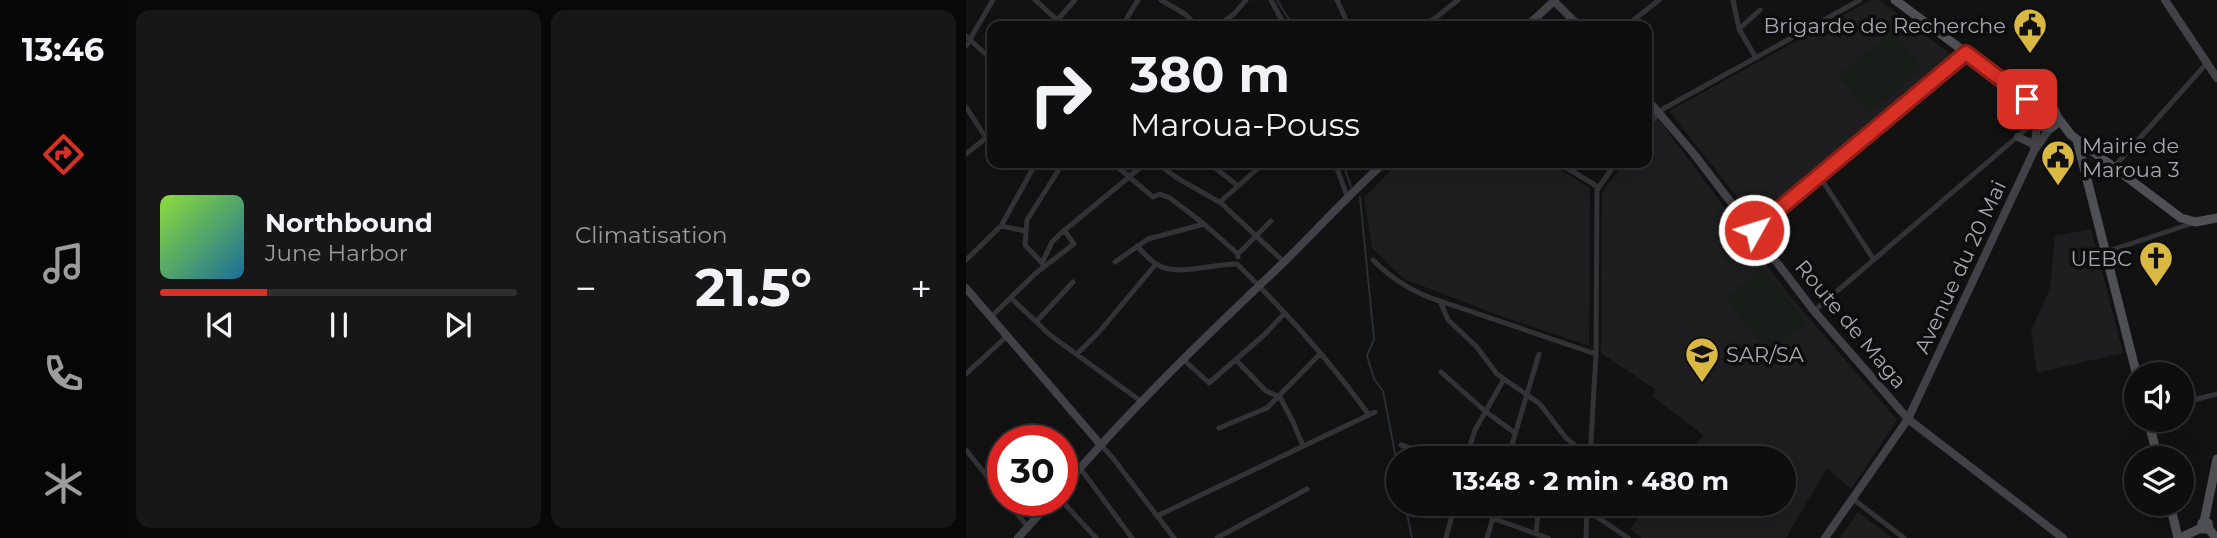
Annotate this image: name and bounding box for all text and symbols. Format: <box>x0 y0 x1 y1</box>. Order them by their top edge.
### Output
public building icon: Brigarde de Recherche <box>2011 6 2049 55</box>
place label: Brigarde de Recherche <box>1763 13 2006 38</box>
text: 13:46 <box>22 30 104 69</box>
text: 380 m <box>1130 45 1290 104</box>
icon: right <box>1015 49 1106 140</box>
pin <box>1997 69 2057 129</box>
icon: arrive <box>2008 80 2046 118</box>
text: Maroua-Pouss <box>1130 105 1360 144</box>
icon: directions <box>39 130 88 179</box>
place label: Mairie de Maroua 3 <box>2082 133 2180 182</box>
public building icon: Mairie de Maroua 3 <box>2039 138 2077 187</box>
street label: Avenue du 20 Mai <box>1909 177 2011 357</box>
position arrow <box>1717 193 1791 267</box>
text: Northbound <box>265 207 433 239</box>
text: Climatisation <box>575 221 727 249</box>
icon: music <box>39 239 88 288</box>
text: June Harbor <box>265 239 408 267</box>
church icon: UEBC <box>2137 239 2175 288</box>
place label: UEBC <box>2071 246 2132 271</box>
street label: Route de Maga <box>1790 255 1912 393</box>
text: 21.5° <box>695 256 812 319</box>
text: − <box>575 265 597 312</box>
text: + <box>910 265 932 312</box>
icon: previous <box>201 306 239 344</box>
icon: pause <box>320 306 358 344</box>
icon: next <box>439 306 477 344</box>
school or university icon: SAR/SA <box>1683 335 1721 384</box>
place label: SAR/SA <box>1726 342 1805 367</box>
icon: phone <box>39 349 88 398</box>
map controls <box>2124 362 2194 516</box>
button: sound <box>2124 362 2194 432</box>
speed limit sign: 30 <box>987 425 1078 516</box>
button: layers <box>2124 446 2194 516</box>
icon: climate <box>39 459 88 508</box>
text: 13:48 · 2 min · 480 m <box>1453 465 1729 497</box>

